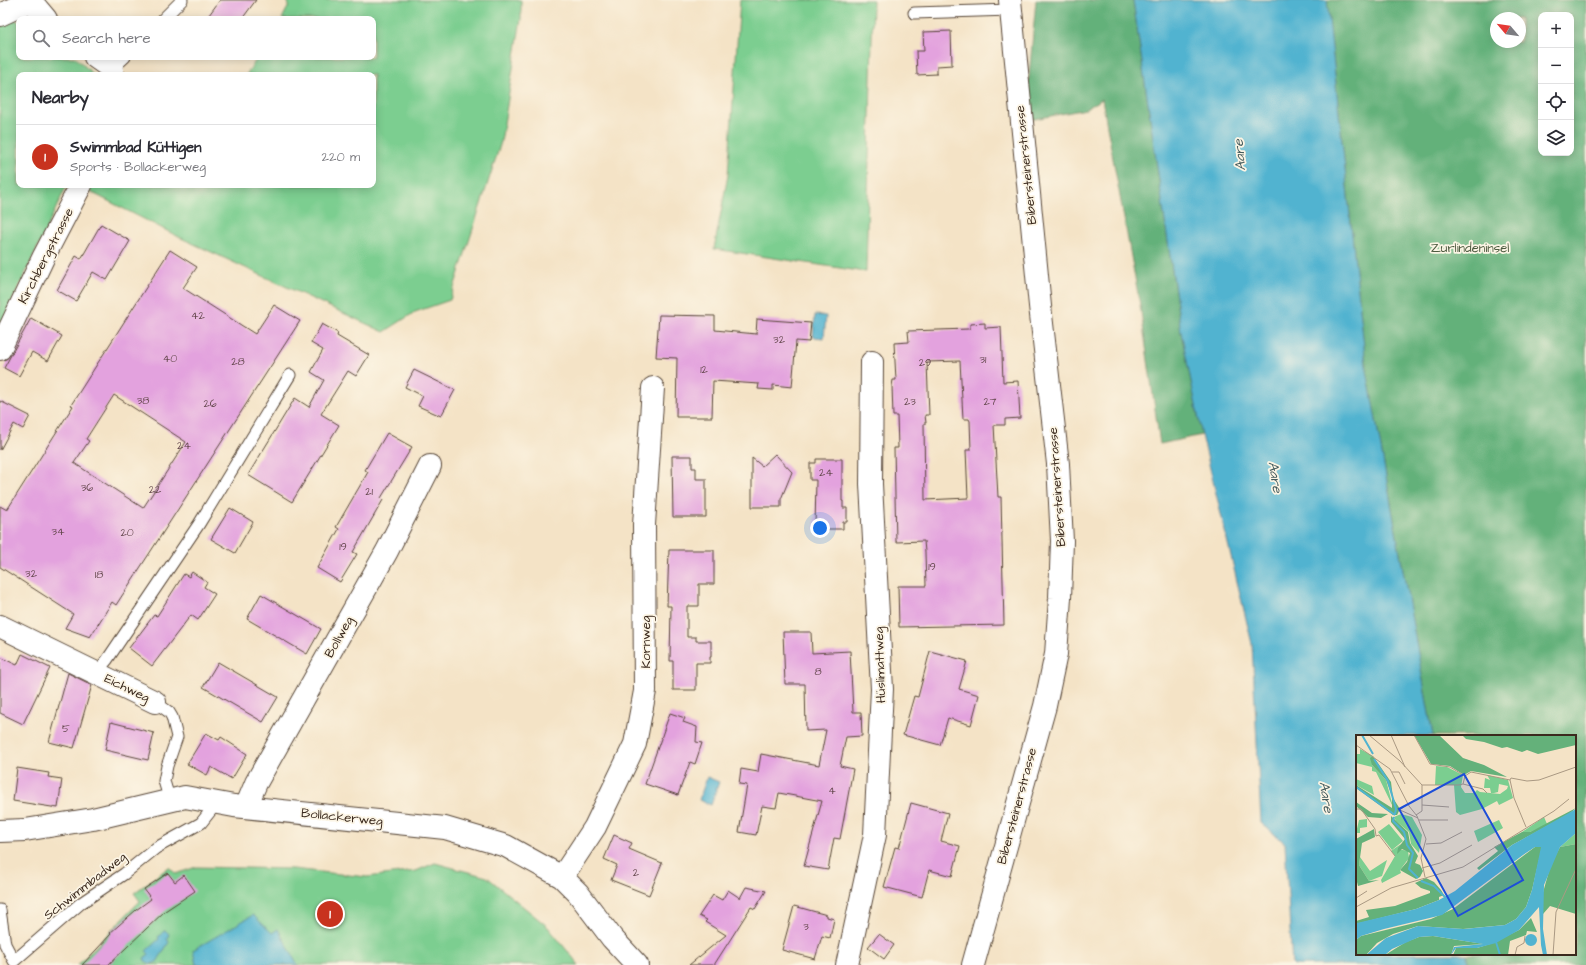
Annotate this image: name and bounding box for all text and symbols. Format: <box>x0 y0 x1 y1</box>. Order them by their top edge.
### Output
north arrow <box>1490 12 1526 48</box>
map controls <box>1538 12 1574 156</box>
button: + <box>1538 12 1574 48</box>
search box <box>16 16 376 60</box>
icon: search <box>30 27 52 49</box>
text: Search here <box>62 28 151 49</box>
button: − <box>1538 48 1574 84</box>
button: locate <box>1538 84 1574 120</box>
text: Nearby <box>32 86 89 110</box>
street label: Bibersteinerstrasse <box>1011 104 1041 226</box>
button: layers <box>1538 120 1574 156</box>
text: Swimmbad Küttigen <box>70 137 202 158</box>
water label: Aare <box>1229 137 1251 172</box>
text: 1 <box>44 148 46 166</box>
text: 220 m <box>322 148 360 166</box>
text: Sports · Bollackerweg <box>70 158 206 176</box>
street label: Kirchbergstrasse <box>14 205 79 308</box>
park label: Zurlindeninsel <box>1431 239 1509 257</box>
house number: 42 <box>191 308 206 323</box>
house number: 32 <box>773 332 786 347</box>
house number: 40 <box>163 351 177 366</box>
house number: 31 <box>979 352 987 367</box>
house number: 28 <box>231 354 245 369</box>
house number: 29 <box>919 355 931 370</box>
house number: 12 <box>700 362 709 377</box>
house number: 38 <box>137 393 149 408</box>
house number: 23 <box>904 394 916 409</box>
house number: 27 <box>983 394 997 409</box>
house number: 26 <box>203 396 217 411</box>
street label: Bibersteinerstrasse <box>1044 427 1070 547</box>
house number: 24 <box>177 438 191 453</box>
water label: Aare <box>1263 460 1288 495</box>
house number: 24 <box>819 465 833 480</box>
house number: 36 <box>81 480 93 495</box>
house number: 22 <box>149 482 162 497</box>
house number: 21 <box>365 484 373 499</box>
your location <box>810 518 830 538</box>
house number: 34 <box>51 524 65 539</box>
house number: 20 <box>120 525 134 540</box>
house number: 19 <box>339 539 347 554</box>
house number: 19 <box>928 559 936 574</box>
house number: 32 <box>25 566 38 581</box>
house number: 18 <box>95 567 103 582</box>
street label: Bollweg <box>320 613 359 661</box>
street label: Kornweg <box>637 615 656 669</box>
street label: Hüslimattweg <box>870 626 891 704</box>
house number: 8 <box>814 664 822 679</box>
street label: Eichweg <box>101 669 153 708</box>
house number: 5 <box>62 721 70 736</box>
inset map <box>1356 735 1576 955</box>
street label: Bibersteinerstrasse <box>993 746 1041 866</box>
water label: Aare <box>1314 780 1339 815</box>
house number: 4 <box>828 783 836 798</box>
street label: Bollackerweg <box>300 804 384 831</box>
street label: Schwimmbadweg <box>40 848 131 925</box>
house number: 2 <box>633 865 640 880</box>
pin: 1 <box>317 899 343 929</box>
house number: 3 <box>803 919 809 934</box>

